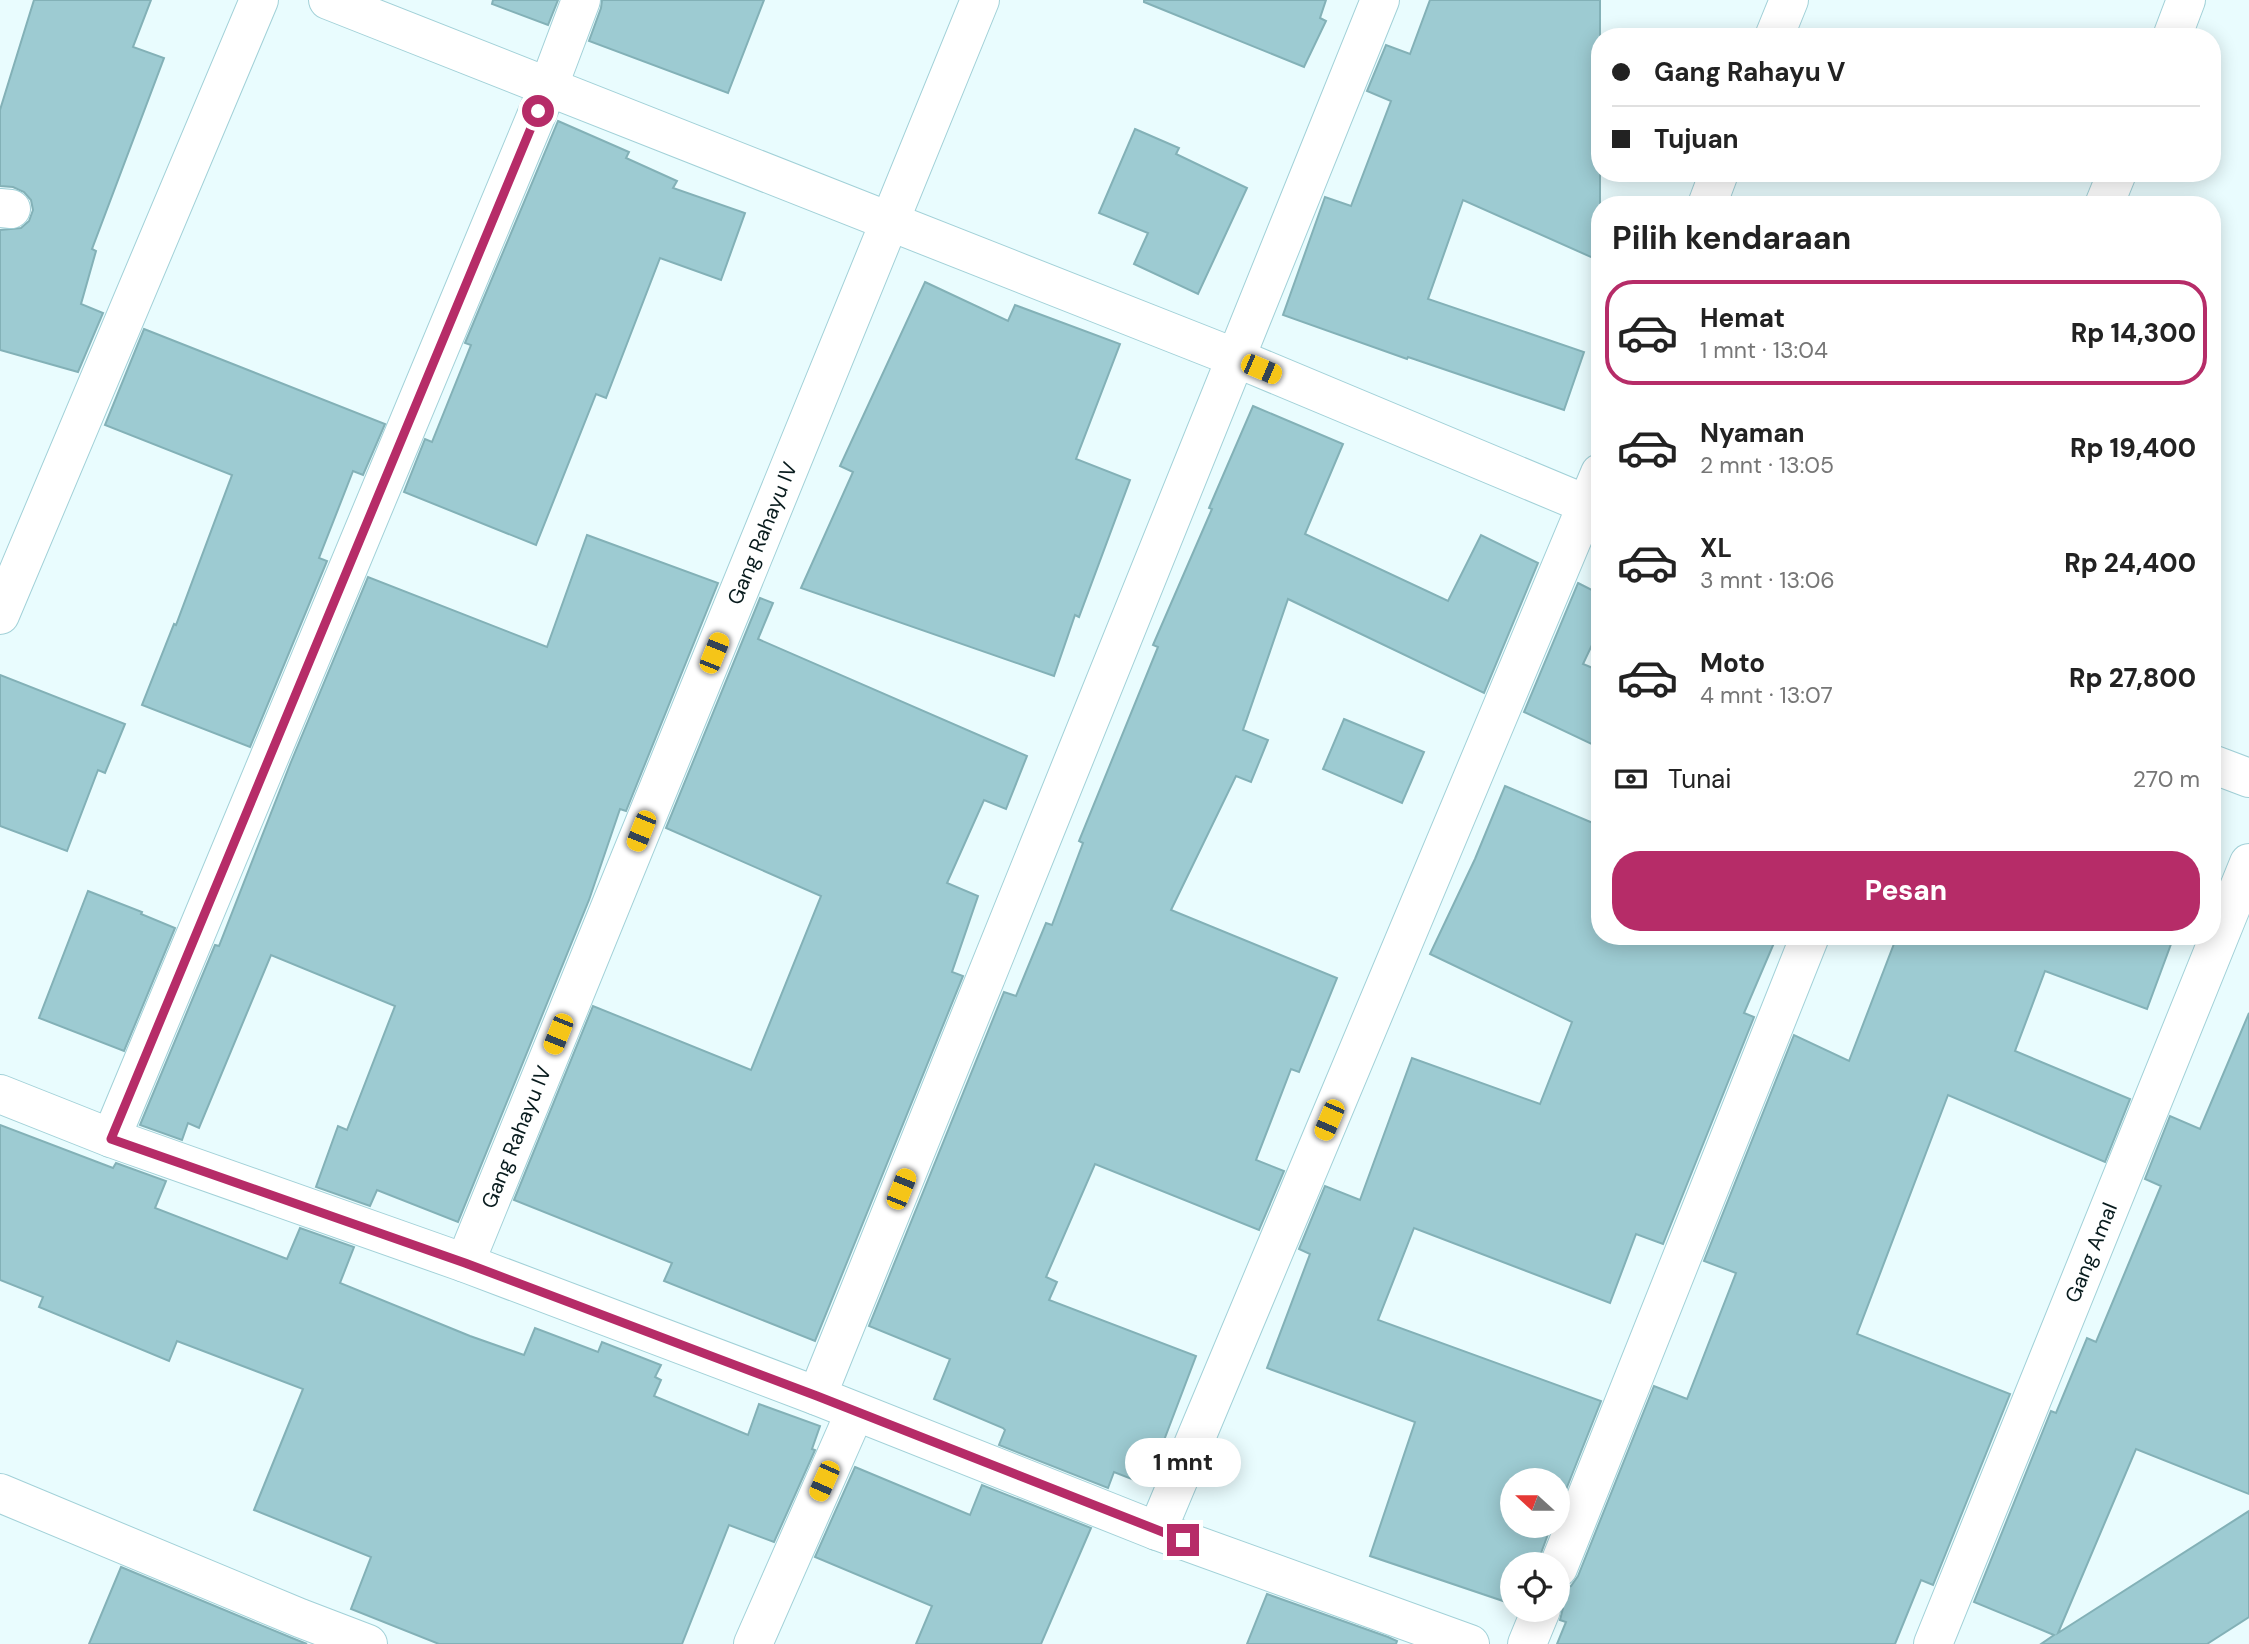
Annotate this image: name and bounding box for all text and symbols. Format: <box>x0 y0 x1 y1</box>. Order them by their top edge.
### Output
text: Gang Rahayu V <box>1654 55 1845 89</box>
route start <box>522 95 554 127</box>
text: Tujuan <box>1654 122 1739 156</box>
text: Pilih kendaraan <box>1612 217 1851 259</box>
icon: car <box>1616 301 1679 364</box>
text: Hemat <box>1700 301 1785 335</box>
text: Rp 14,300 <box>2071 316 2196 350</box>
text: 1 mnt · 13:04 <box>1700 335 1828 365</box>
car <box>1238 351 1285 387</box>
icon: car <box>1616 416 1679 479</box>
text: Nyaman <box>1700 416 1805 450</box>
text: Rp 19,400 <box>2070 431 2196 465</box>
text: 2 mnt · 13:05 <box>1700 450 1834 480</box>
street label: Gang Rahayu IV <box>721 458 804 609</box>
icon: car <box>1616 531 1679 594</box>
text: XL <box>1700 531 1732 565</box>
text: Rp 24,400 <box>2064 546 2196 580</box>
text: 3 mnt · 13:06 <box>1700 565 1835 595</box>
car <box>697 630 732 676</box>
icon: car <box>1616 646 1679 709</box>
text: Moto <box>1700 646 1765 680</box>
text: Rp 27,800 <box>2069 661 2196 695</box>
text: 4 mnt · 13:07 <box>1700 680 1833 710</box>
icon: cash <box>1612 760 1650 798</box>
text: Tunai <box>1668 762 1732 796</box>
text: 270 m <box>2133 764 2200 794</box>
car <box>624 808 659 854</box>
button: Pesan <box>1612 851 2200 931</box>
car <box>541 1011 576 1057</box>
street label: Gang Rahayu IV <box>475 1061 558 1213</box>
car <box>1312 1097 1347 1143</box>
car <box>884 1166 919 1212</box>
street label: Gang Amal <box>2059 1199 2124 1307</box>
callout: 1 mnt <box>1125 1438 1241 1488</box>
text: 1 mnt <box>1153 1447 1213 1477</box>
car <box>806 1458 843 1504</box>
north arrow <box>1500 1468 1570 1538</box>
map controls <box>1500 1468 1570 1622</box>
route end <box>1167 1524 1199 1556</box>
button: locate <box>1500 1552 1570 1622</box>

